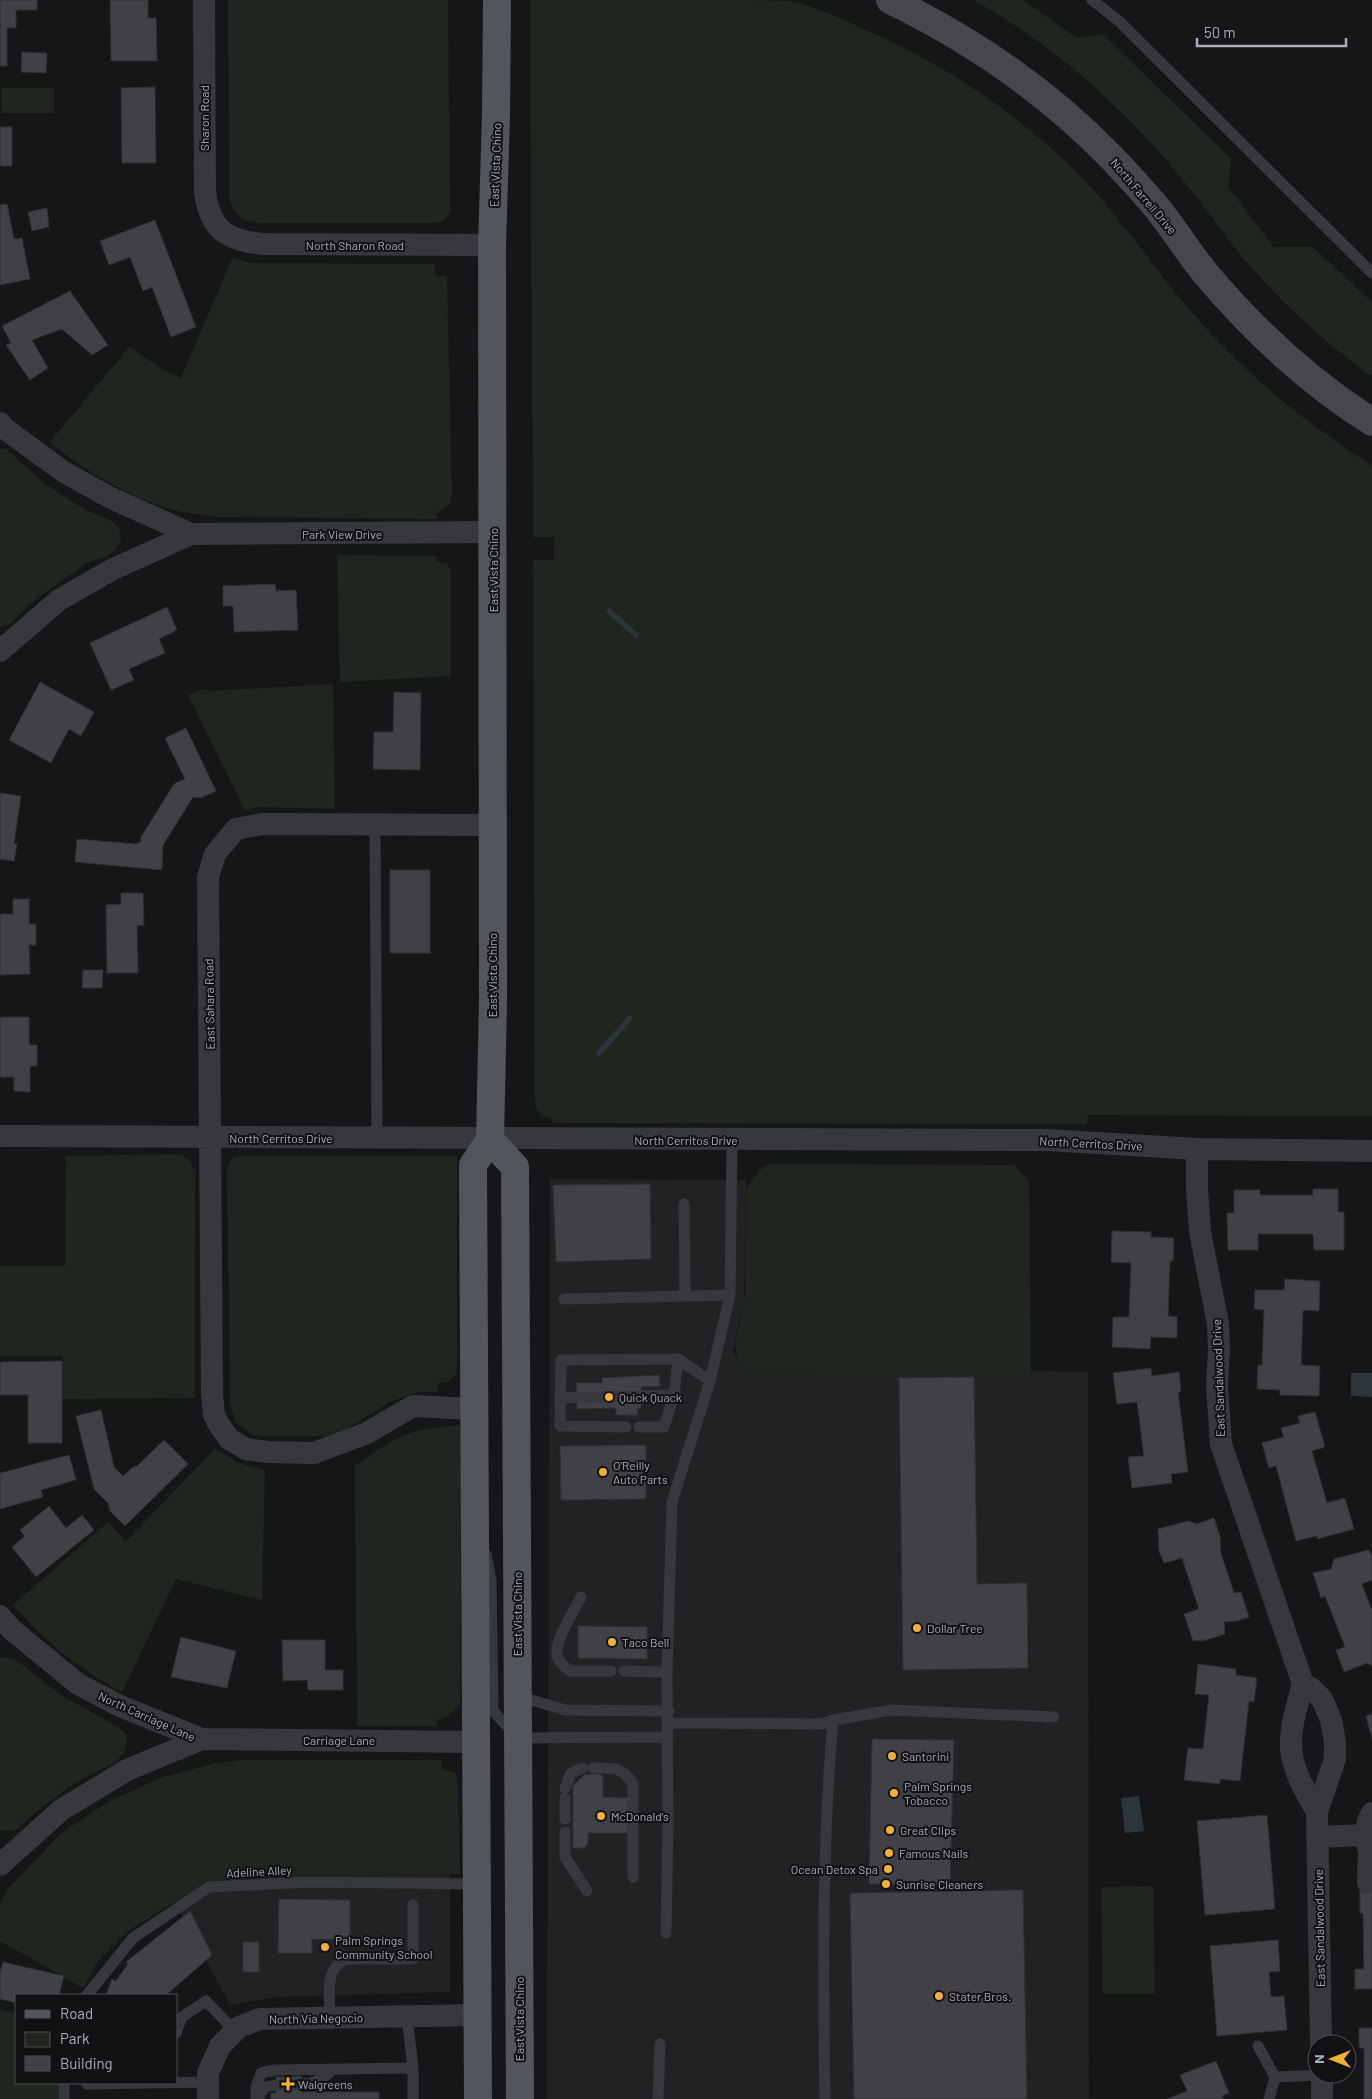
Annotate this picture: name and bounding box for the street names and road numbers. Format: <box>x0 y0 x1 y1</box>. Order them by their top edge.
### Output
street label: Sharon Road <box>197 85 211 151</box>
street label: East Vista Chino <box>487 123 503 207</box>
street label: North Farrell Drive <box>1108 155 1180 237</box>
street label: North Sharon Road <box>306 238 404 252</box>
street label: Park View Drive <box>302 527 382 541</box>
street label: East Vista Chino <box>486 528 500 612</box>
street label: East Vista Chino <box>485 933 499 1017</box>
street label: East Sahara Road <box>201 958 217 1050</box>
street label: North Cerritos Drive <box>229 1131 333 1145</box>
street label: North Cerritos Drive <box>634 1133 738 1147</box>
street label: North Cerritos Drive <box>1039 1133 1143 1153</box>
street label: East Sandalwood Drive <box>1209 1319 1227 1437</box>
street label: East Vista Chino <box>510 1572 524 1656</box>
street label: North Carriage Lane <box>96 1688 198 1744</box>
street label: Carriage Lane <box>303 1733 375 1747</box>
street label: Adeline Alley <box>226 1862 293 1880</box>
street label: East Sandalwood Drive <box>1311 1869 1327 1987</box>
street label: East Vista Chino <box>512 1977 526 2061</box>
street label: North Via Negocio <box>269 2010 363 2026</box>

